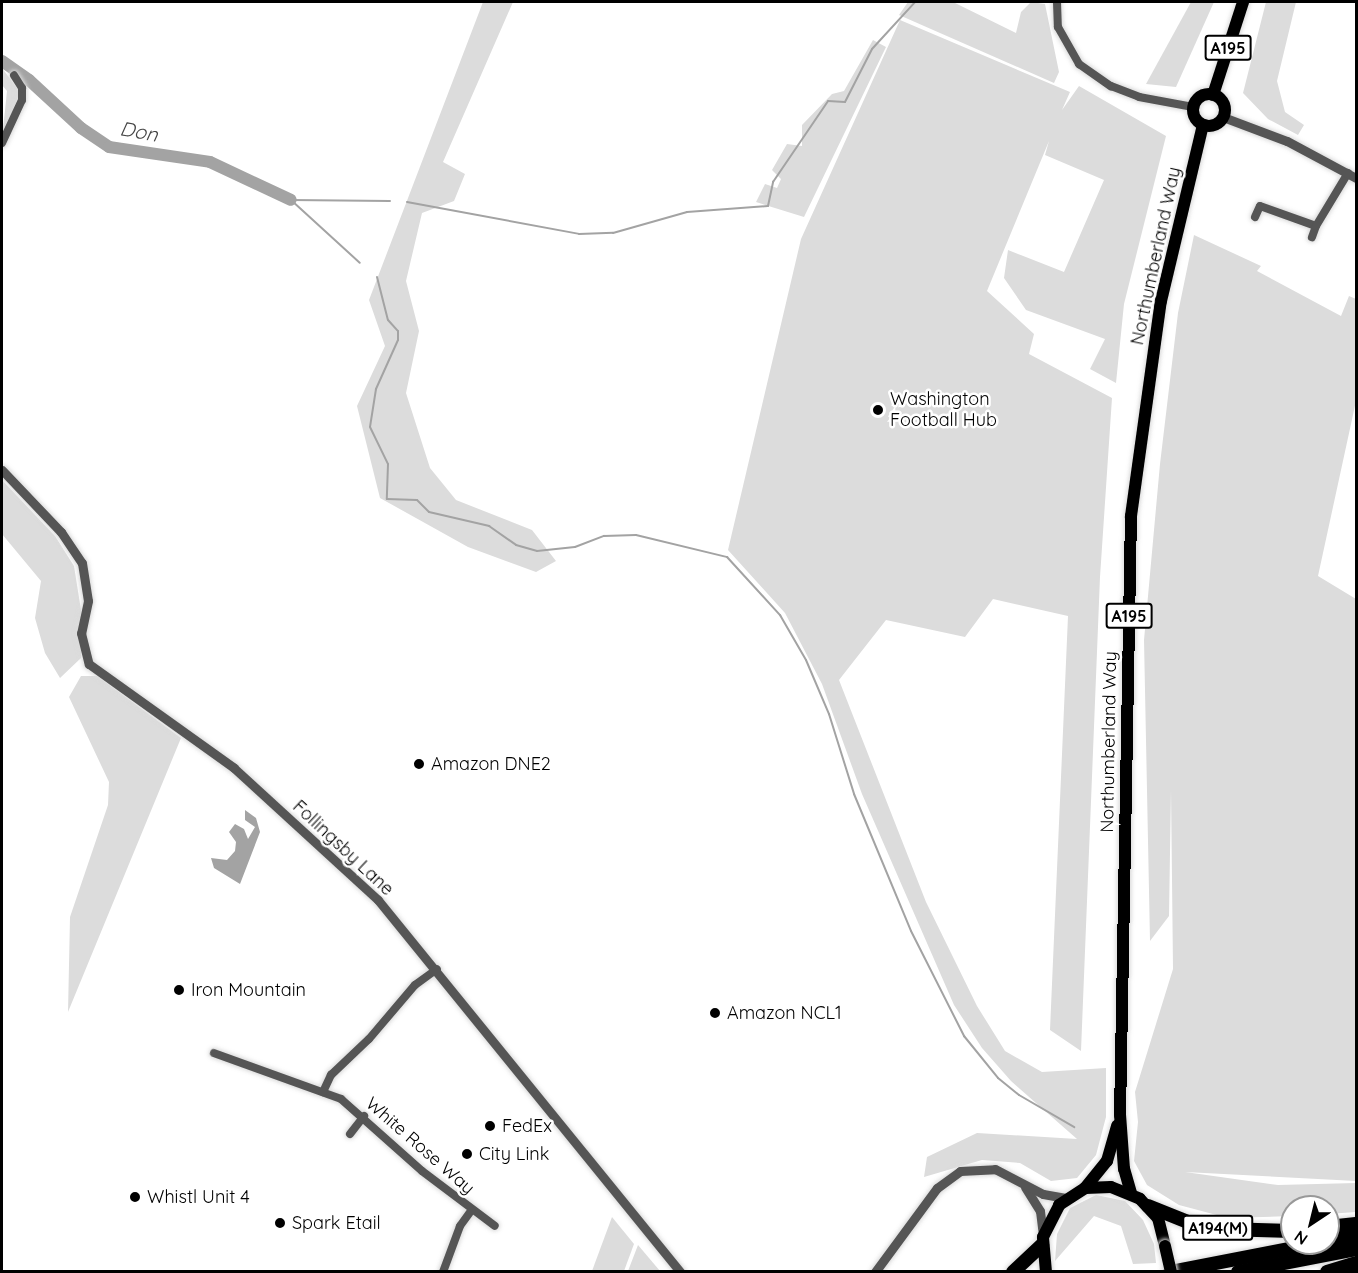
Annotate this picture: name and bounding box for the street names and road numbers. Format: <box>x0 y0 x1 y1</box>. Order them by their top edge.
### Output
road number: A195 <box>1204 35 1252 61</box>
street label: Northumberland Way <box>1127 165 1185 347</box>
road number: A195 <box>1105 603 1153 629</box>
street label: Northumberland Way <box>1097 651 1121 833</box>
street label: Follingsby Lane <box>288 796 398 900</box>
street label: White Rose Way <box>361 1093 479 1199</box>
road number: A194(M) <box>1182 1215 1254 1241</box>

